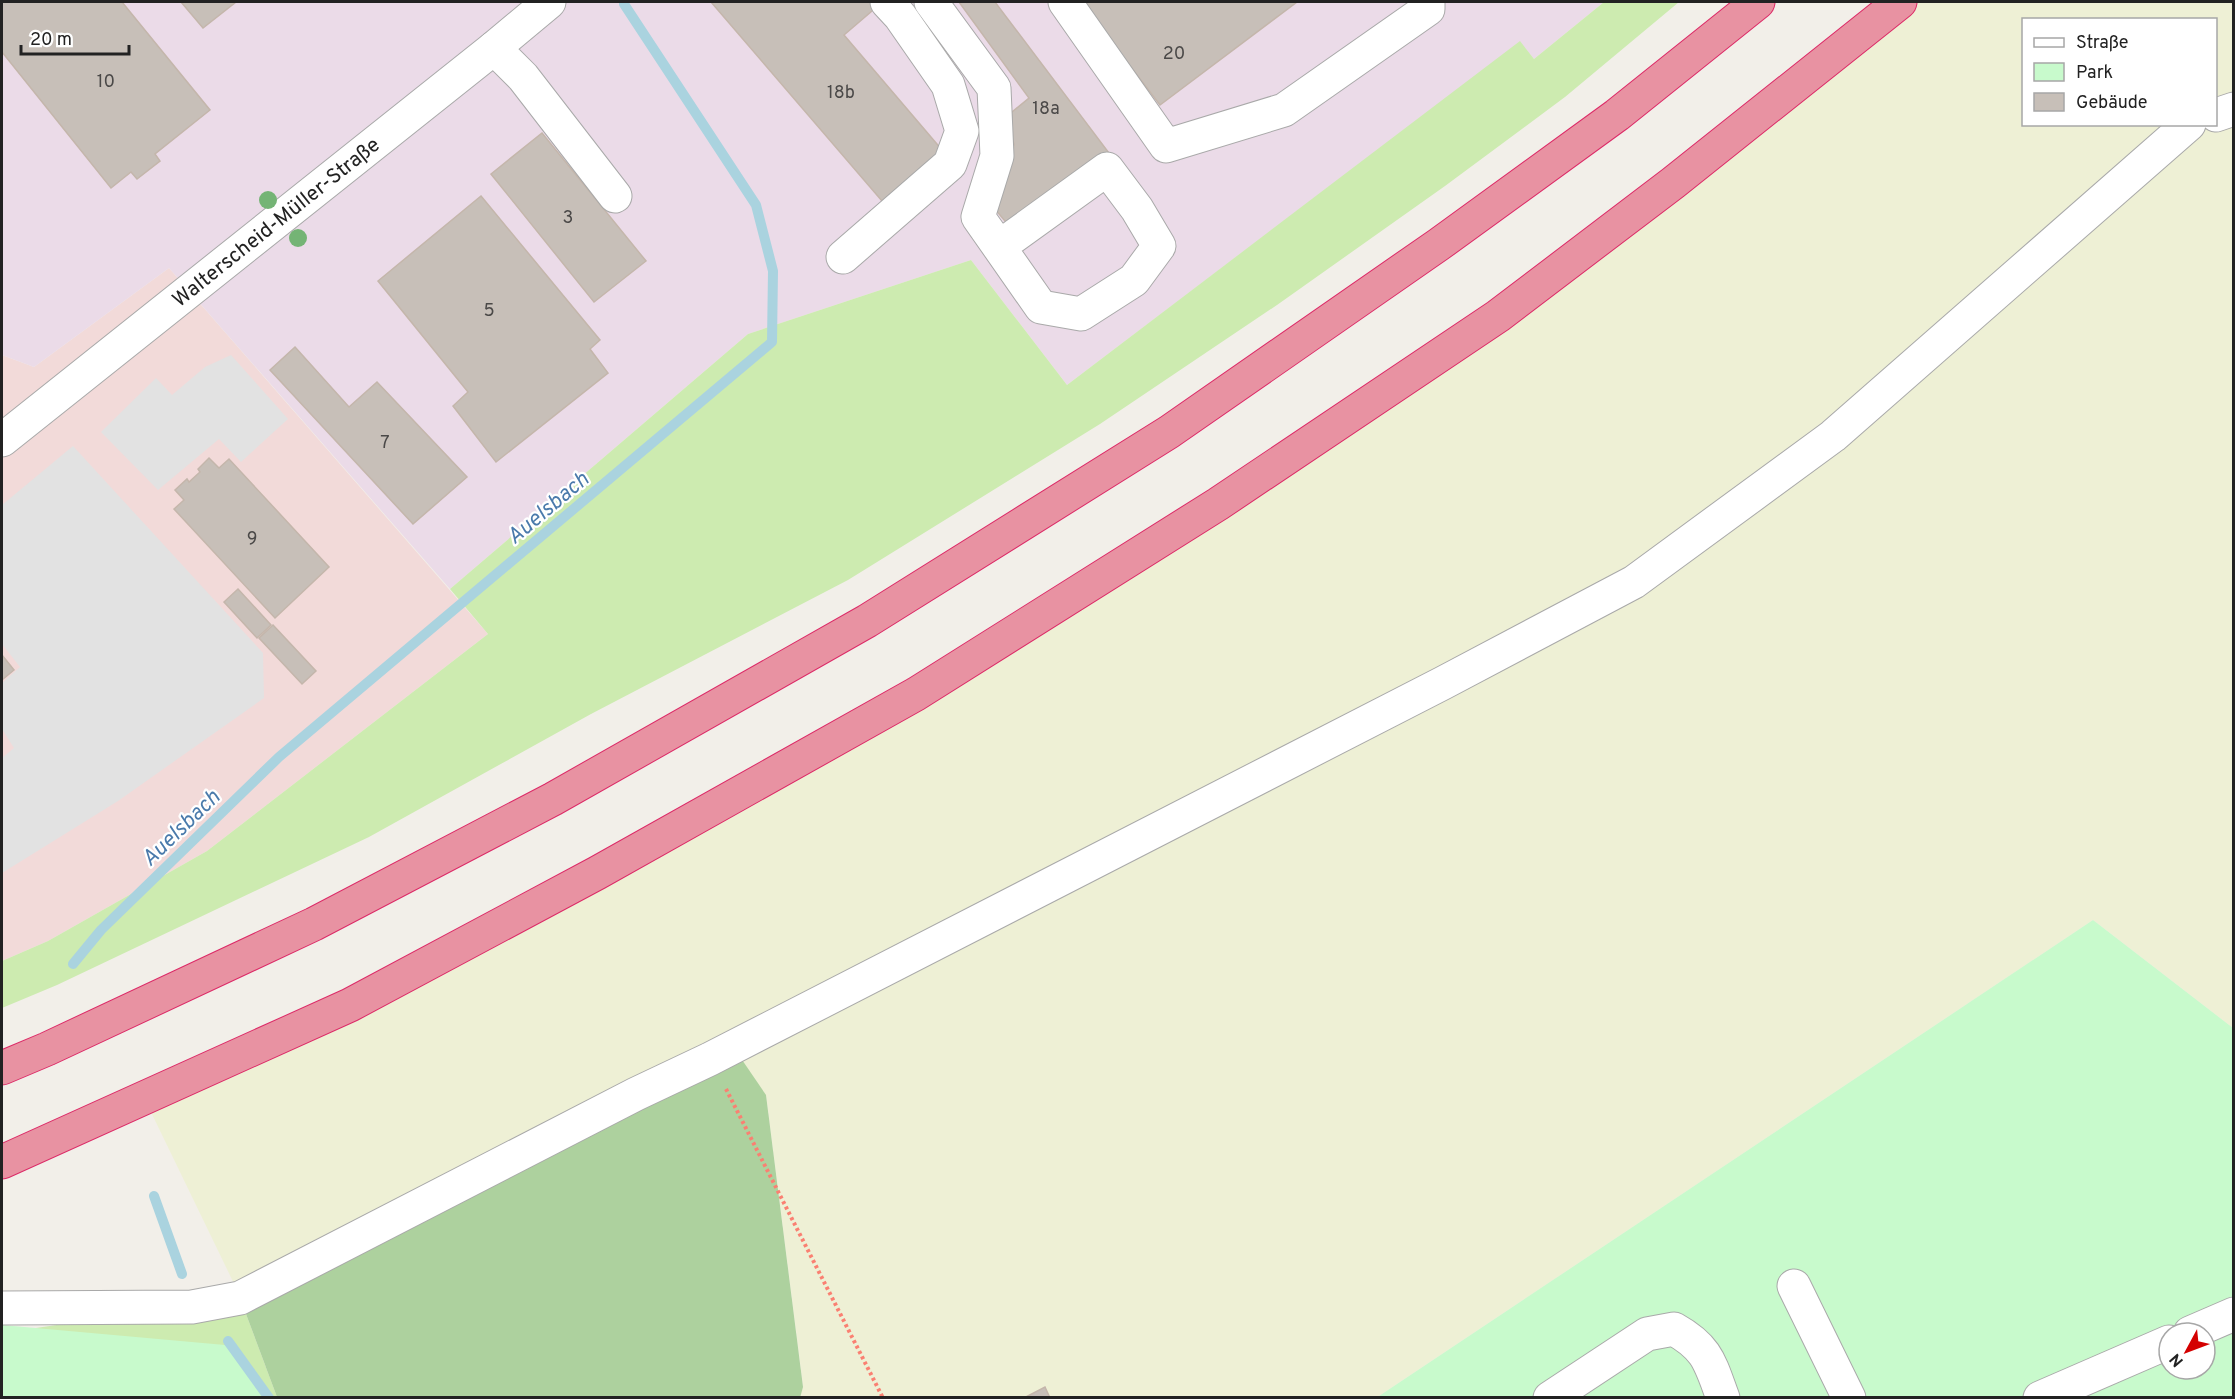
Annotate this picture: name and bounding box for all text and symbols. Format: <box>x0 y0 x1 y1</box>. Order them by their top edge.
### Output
scale bar <box>21 18 129 56</box>
legend <box>2022 18 2217 126</box>
text: 20 m <box>30 29 72 52</box>
text: Straße <box>2076 32 2128 55</box>
house number: 20 <box>1163 43 1185 66</box>
text: Park <box>2076 62 2113 85</box>
house number: 10 <box>97 71 115 94</box>
house number: 18b <box>827 82 855 105</box>
text: Gebäude <box>2076 92 2148 115</box>
house number: 18a <box>1032 98 1060 121</box>
street label: Walterscheid-Müller-Straße <box>167 132 386 314</box>
house number: 3 <box>563 207 573 230</box>
house number: 5 <box>483 300 495 323</box>
house number: 7 <box>380 432 390 455</box>
water label: Auelsbach <box>502 467 595 551</box>
house number: 9 <box>247 528 257 551</box>
water label: Auelsbach <box>137 785 227 873</box>
north arrow <box>2157 1321 2217 1381</box>
text: N <box>2166 1349 2189 1370</box>

